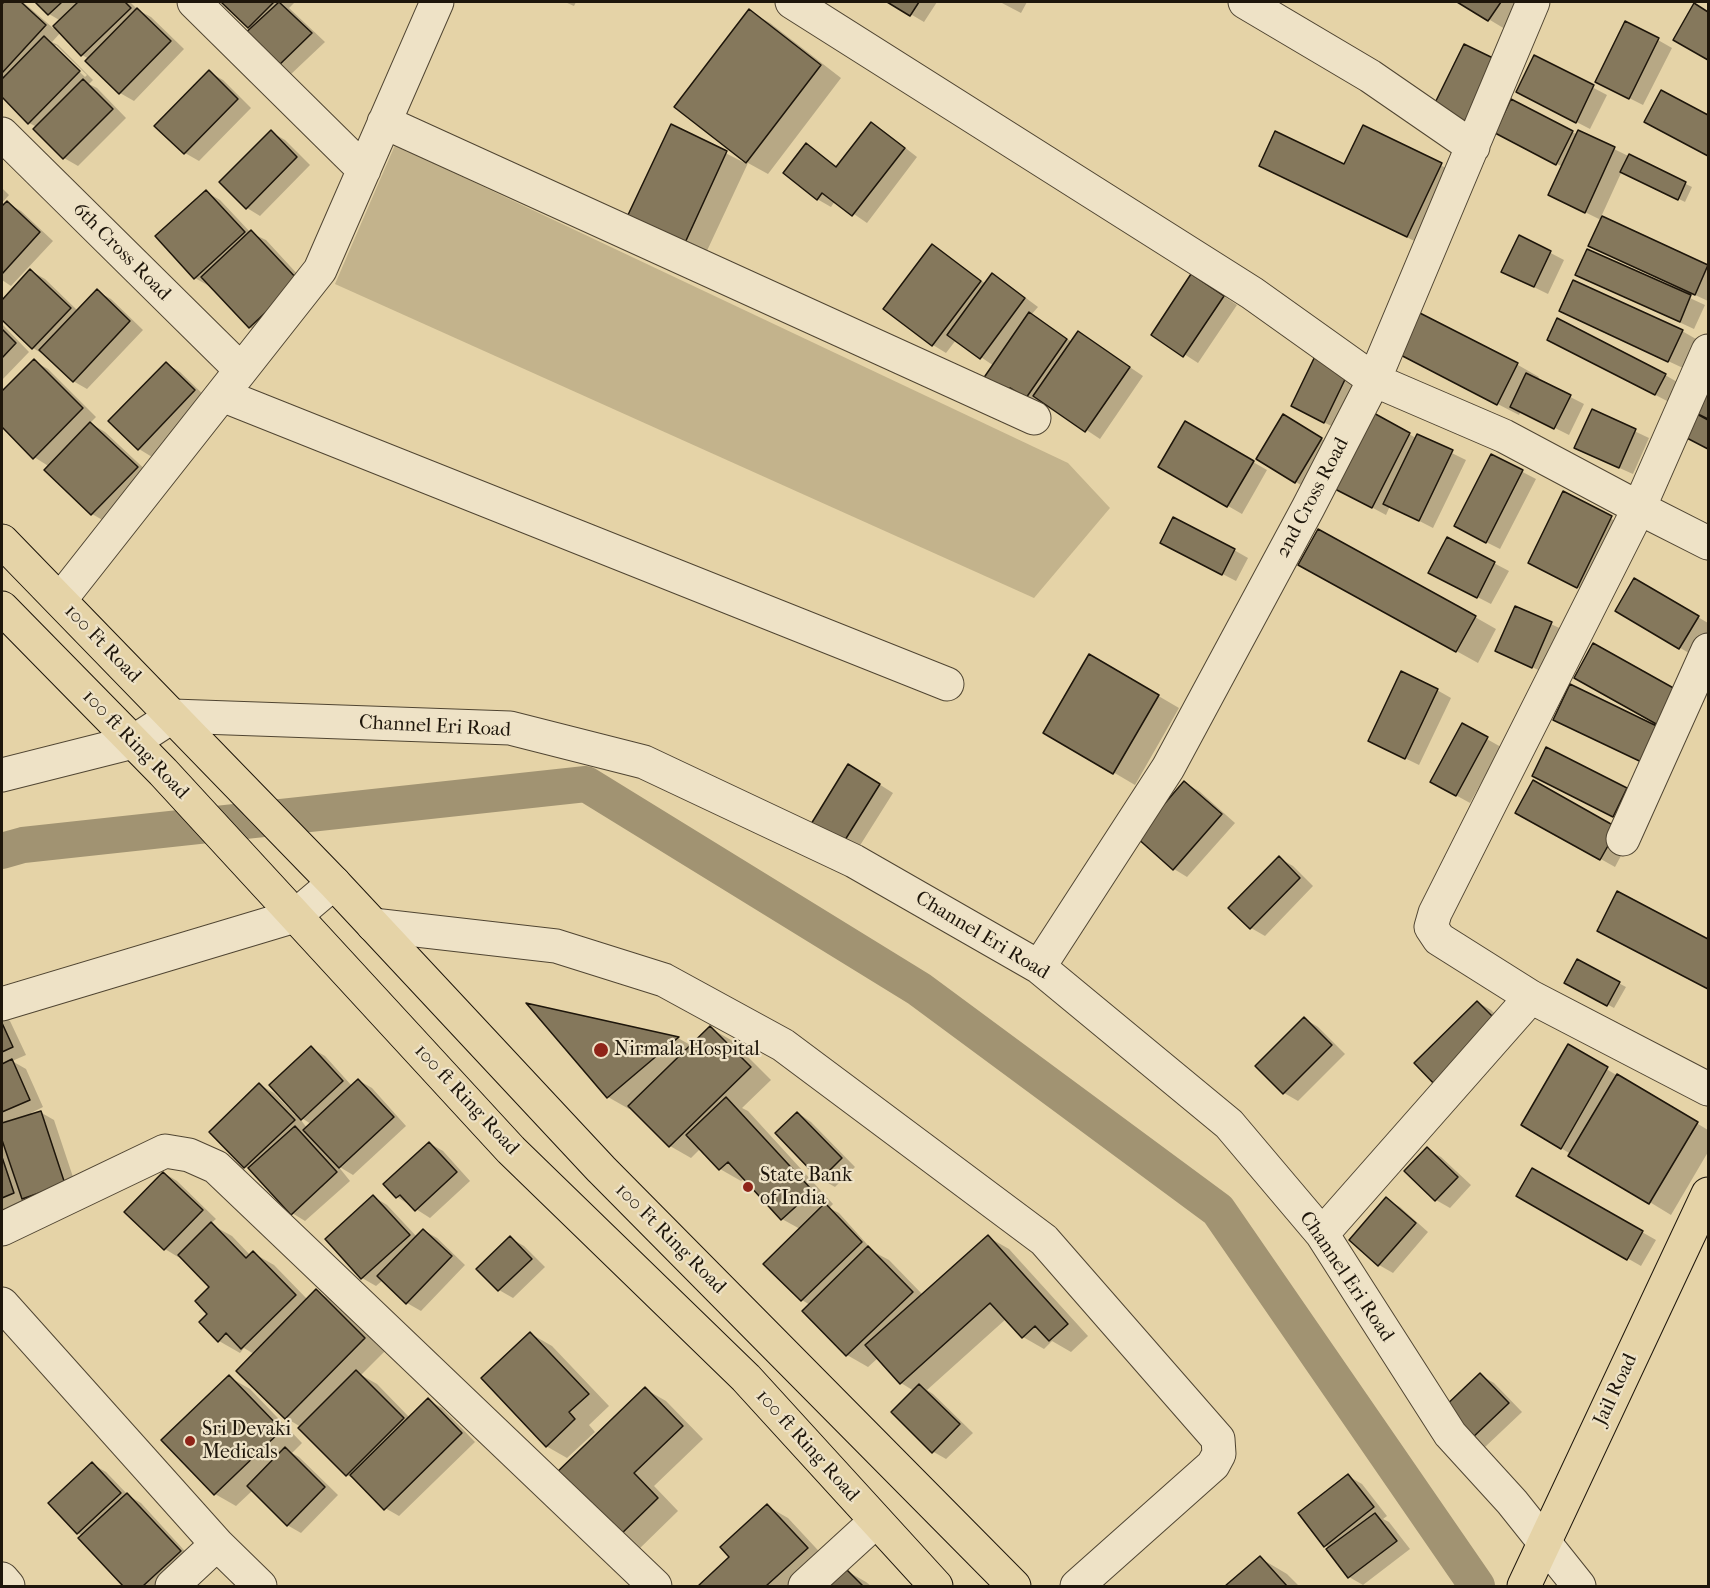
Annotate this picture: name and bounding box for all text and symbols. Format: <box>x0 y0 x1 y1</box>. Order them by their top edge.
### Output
street label: 6th Cross Road <box>67 198 175 306</box>
street label: 2nd Cross Road <box>1271 434 1355 562</box>
street label: 100 Ft Road <box>59 600 145 688</box>
street label: 100 ft Ring Road <box>77 685 193 805</box>
street label: Channel Eri Road <box>358 711 512 743</box>
street label: Channel Eri Road <box>911 887 1053 985</box>
place label: Nirmala Hospital <box>614 1038 760 1062</box>
street label: 100 ft Ring Road <box>408 1040 524 1160</box>
marker: Nirmala Hospital <box>592 1041 610 1059</box>
place label: State Bank of India <box>760 1164 852 1211</box>
street label: 100 Ft Ring Road <box>610 1179 730 1299</box>
marker: State Bank of India <box>741 1180 755 1194</box>
street label: Channel Eri Road <box>1294 1207 1398 1347</box>
street label: Jail Road <box>1589 1350 1643 1430</box>
street label: 100 ft Ring Road <box>750 1385 864 1507</box>
place label: Sri Devaki Medicals <box>202 1418 291 1465</box>
marker: Sri Devaki Medicals <box>183 1434 197 1448</box>

